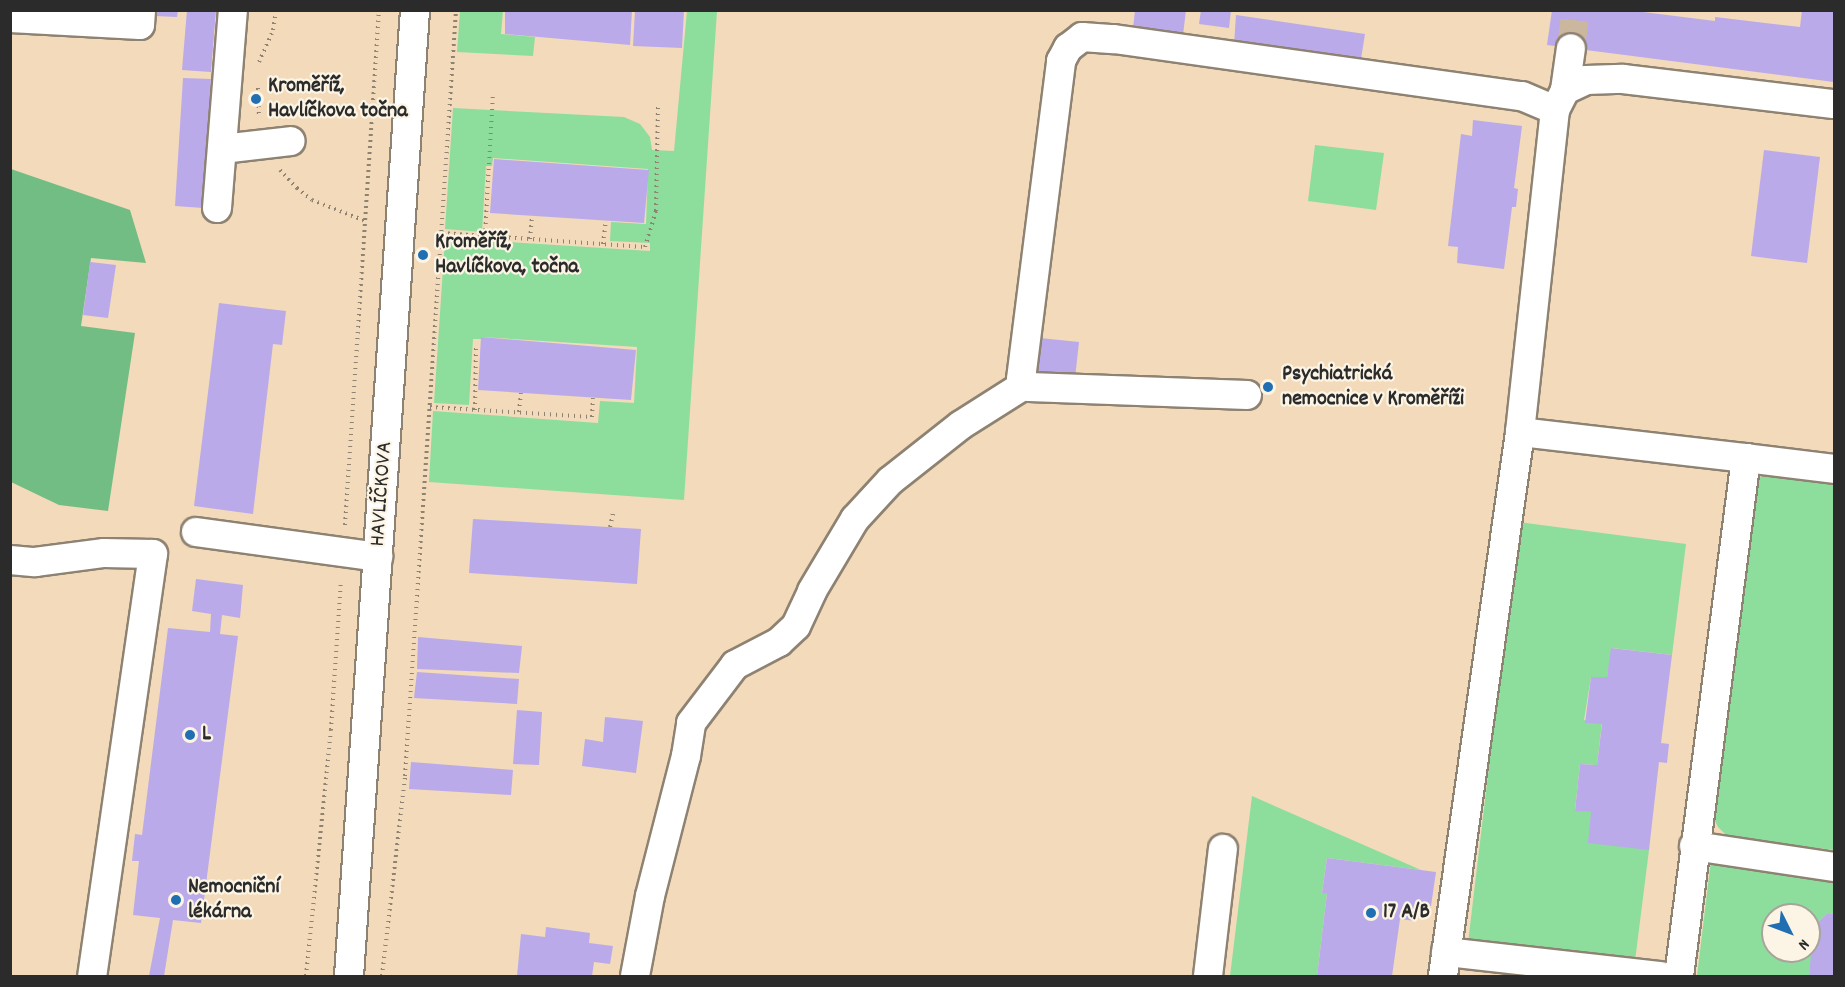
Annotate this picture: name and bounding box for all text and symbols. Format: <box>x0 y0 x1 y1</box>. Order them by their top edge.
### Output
place label: Kroměříž, Havlíčkova točna <box>268 73 407 124</box>
marker: Kroměříž, Havlíčkova točna <box>249 92 263 106</box>
place label: Kroměříž, Havlíčkova, točna <box>435 229 579 280</box>
marker: Kroměříž, Havlíčkova, točna <box>416 248 430 262</box>
place label: Psychiatrická nemocnice v Kroměříži <box>1282 361 1464 412</box>
marker: Psychiatrická nemocnice v Kroměříži <box>1259 378 1277 396</box>
street label: HAVLÍČKOVA <box>365 441 399 547</box>
place label: L <box>202 722 211 748</box>
marker: L <box>183 728 197 742</box>
place label: Nemocniční lékárna <box>188 874 280 926</box>
marker: Nemocniční lékárna <box>169 893 183 907</box>
place label: 17 A/B <box>1383 900 1430 926</box>
north arrow <box>1761 903 1821 963</box>
marker: 17 A/B <box>1364 906 1378 920</box>
text: N <box>1792 933 1814 955</box>

